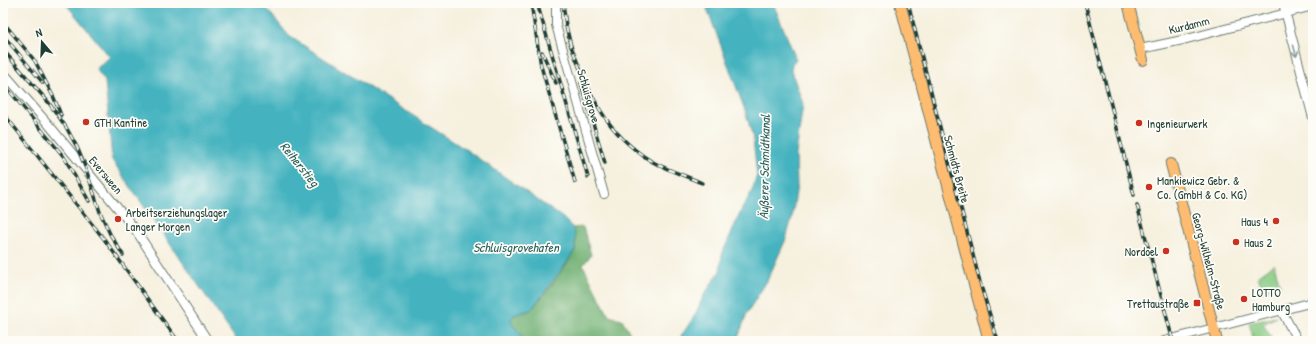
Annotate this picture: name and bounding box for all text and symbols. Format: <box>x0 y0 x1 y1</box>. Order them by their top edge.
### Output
street label: Kurdamm <box>1167 12 1211 38</box>
north arrow <box>22 22 62 62</box>
text: N <box>34 25 44 40</box>
one-way arrow <box>1292 44 1300 57</box>
street label: Schluisgrove <box>573 67 605 125</box>
place label: GTH Kantine <box>94 114 147 131</box>
water label: Äußerer Schmidtkanal <box>754 114 775 219</box>
place label: Ingenieurwerk <box>1147 115 1208 132</box>
marker: GTH Kantine <box>81 117 91 127</box>
marker: Ingenieurwerk <box>1134 118 1144 128</box>
street label: Schmidts Breite <box>940 133 974 205</box>
water label: Reiherstieg <box>276 138 324 192</box>
street label: Eversween <box>85 152 127 198</box>
place label: Mankiewicz Gebr. & Co. (GmbH & Co. KG) <box>1157 172 1247 203</box>
marker: Mankiewicz Gebr. & Co. (GmbH & Co. KG) <box>1144 182 1154 192</box>
place label: Arbeitserziehungslager Langer Morgen <box>126 204 228 235</box>
street label: Georg-Wilhelm-Straße <box>1188 211 1230 311</box>
place label: Haus 4 <box>1241 213 1268 230</box>
marker: Arbeitserziehungslager Langer Morgen <box>113 214 123 224</box>
marker: Haus 4 <box>1271 216 1281 226</box>
place label: Haus 2 <box>1244 234 1273 251</box>
marker: Haus 2 <box>1231 237 1241 247</box>
water label: Schluisgrovehafen <box>473 238 560 257</box>
place label: Nordoel <box>1125 243 1159 260</box>
marker: Nordoel <box>1161 246 1171 256</box>
place label: LOTTO Hamburg <box>1252 284 1290 315</box>
marker: LOTTO Hamburg <box>1239 294 1249 304</box>
place label: Trettaustraße <box>1127 295 1189 312</box>
marker: Trettaustraße <box>1192 298 1202 308</box>

